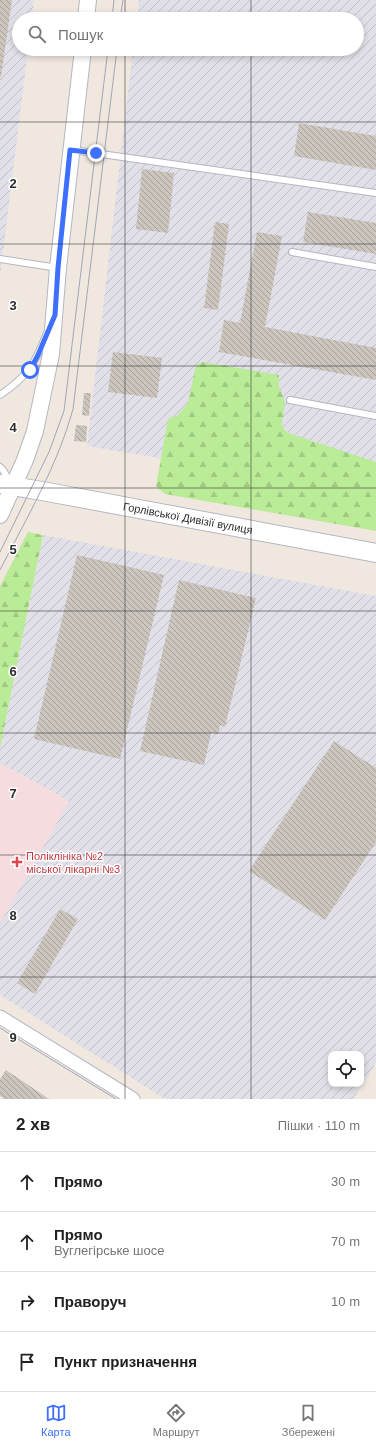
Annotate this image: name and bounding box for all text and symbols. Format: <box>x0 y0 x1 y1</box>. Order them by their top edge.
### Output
search box <box>12 12 364 56</box>
icon: search <box>26 23 48 45</box>
text: Пошук <box>58 26 103 43</box>
route end <box>87 144 105 162</box>
text: 2 <box>9 176 17 191</box>
text: 3 <box>9 298 17 313</box>
route start <box>21 361 39 379</box>
text: 4 <box>9 420 17 435</box>
street label: Горлівської Дивізії вулиця <box>122 500 254 536</box>
text: 5 <box>9 542 17 557</box>
text: 6 <box>9 664 17 679</box>
text: 7 <box>9 786 17 801</box>
place label: Поліклініка №2 міської лікарні №3 <box>26 850 120 875</box>
marker: Поліклініка №2 міської лікарні №3 <box>11 856 23 868</box>
text: 8 <box>9 908 17 923</box>
text: 9 <box>9 1030 17 1045</box>
map controls <box>328 1051 364 1087</box>
button: locate <box>328 1051 364 1087</box>
text: 2 хв <box>16 1115 50 1134</box>
text: Пішки · 110 m <box>278 1118 360 1133</box>
icon: ahead <box>16 1171 38 1193</box>
text: Прямо <box>54 1173 103 1190</box>
text: 30 m <box>331 1174 360 1189</box>
text: Прямо <box>54 1226 103 1243</box>
icon: ahead <box>16 1231 38 1253</box>
text: 70 m <box>331 1234 360 1249</box>
text: Вуглегірське шосе <box>54 1243 165 1258</box>
icon: right <box>16 1291 38 1313</box>
text: Праворуч <box>54 1293 127 1310</box>
text: 10 m <box>331 1294 360 1309</box>
icon: arrive <box>16 1351 38 1373</box>
text: Пункт призначення <box>54 1353 197 1370</box>
tab: Карта <box>41 1402 71 1438</box>
tab: Маршрут <box>153 1402 200 1438</box>
tab: Збережені <box>282 1402 335 1438</box>

